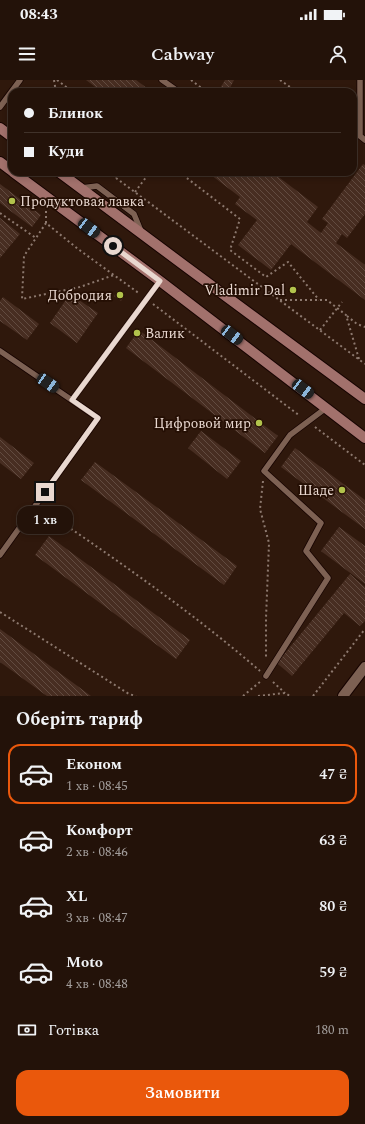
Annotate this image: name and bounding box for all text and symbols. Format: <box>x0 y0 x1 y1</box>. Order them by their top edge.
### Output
text: 08:43 <box>20 3 58 26</box>
text: Cabway <box>151 41 214 68</box>
icon: menu <box>16 43 38 65</box>
icon: person <box>327 43 349 65</box>
text: Блинок <box>48 102 103 125</box>
text: Куди <box>48 140 84 163</box>
place label: Продуктовая лавка <box>20 191 144 212</box>
marker: Продуктовая лавка <box>7 196 17 206</box>
car <box>76 216 102 240</box>
route start <box>104 237 122 255</box>
place label: Vladimir Dal <box>204 280 285 301</box>
place label: Добродия <box>48 285 112 306</box>
marker: Vladimir Dal <box>288 285 298 295</box>
marker: Добродия <box>115 290 125 300</box>
place label: Валик <box>145 323 185 344</box>
car <box>219 323 245 347</box>
marker: Валик <box>132 328 142 338</box>
car <box>35 371 61 395</box>
car <box>290 377 316 401</box>
place label: Цифровой мир <box>154 413 251 434</box>
marker: Цифровой мир <box>254 418 264 428</box>
place label: Шаде <box>298 480 334 501</box>
route end <box>36 483 54 501</box>
marker: Шаде <box>337 485 347 495</box>
callout: 1 хв <box>17 506 73 534</box>
text: 1 хв <box>33 510 57 530</box>
text: Оберіть тариф <box>16 706 143 733</box>
text: Економ <box>66 753 122 776</box>
icon: car <box>18 756 54 792</box>
text: 47 ₴ <box>319 763 347 786</box>
text: 1 хв · 08:45 <box>66 776 128 796</box>
text: Комфорт <box>66 819 133 842</box>
icon: car <box>18 822 54 858</box>
text: 63 ₴ <box>319 829 347 852</box>
text: 2 хв · 08:46 <box>66 842 128 862</box>
text: XL <box>66 885 87 908</box>
icon: car <box>18 888 54 924</box>
text: 80 ₴ <box>319 895 347 918</box>
text: 3 хв · 08:47 <box>66 908 128 928</box>
text: Moto <box>66 951 103 974</box>
icon: car <box>18 954 54 990</box>
text: 59 ₴ <box>319 961 347 984</box>
text: 4 хв · 08:48 <box>66 974 128 994</box>
icon: cash <box>16 1019 38 1041</box>
text: Готівка <box>48 1019 99 1042</box>
text: 180 m <box>315 1020 349 1040</box>
button: Замовити <box>16 1070 349 1116</box>

